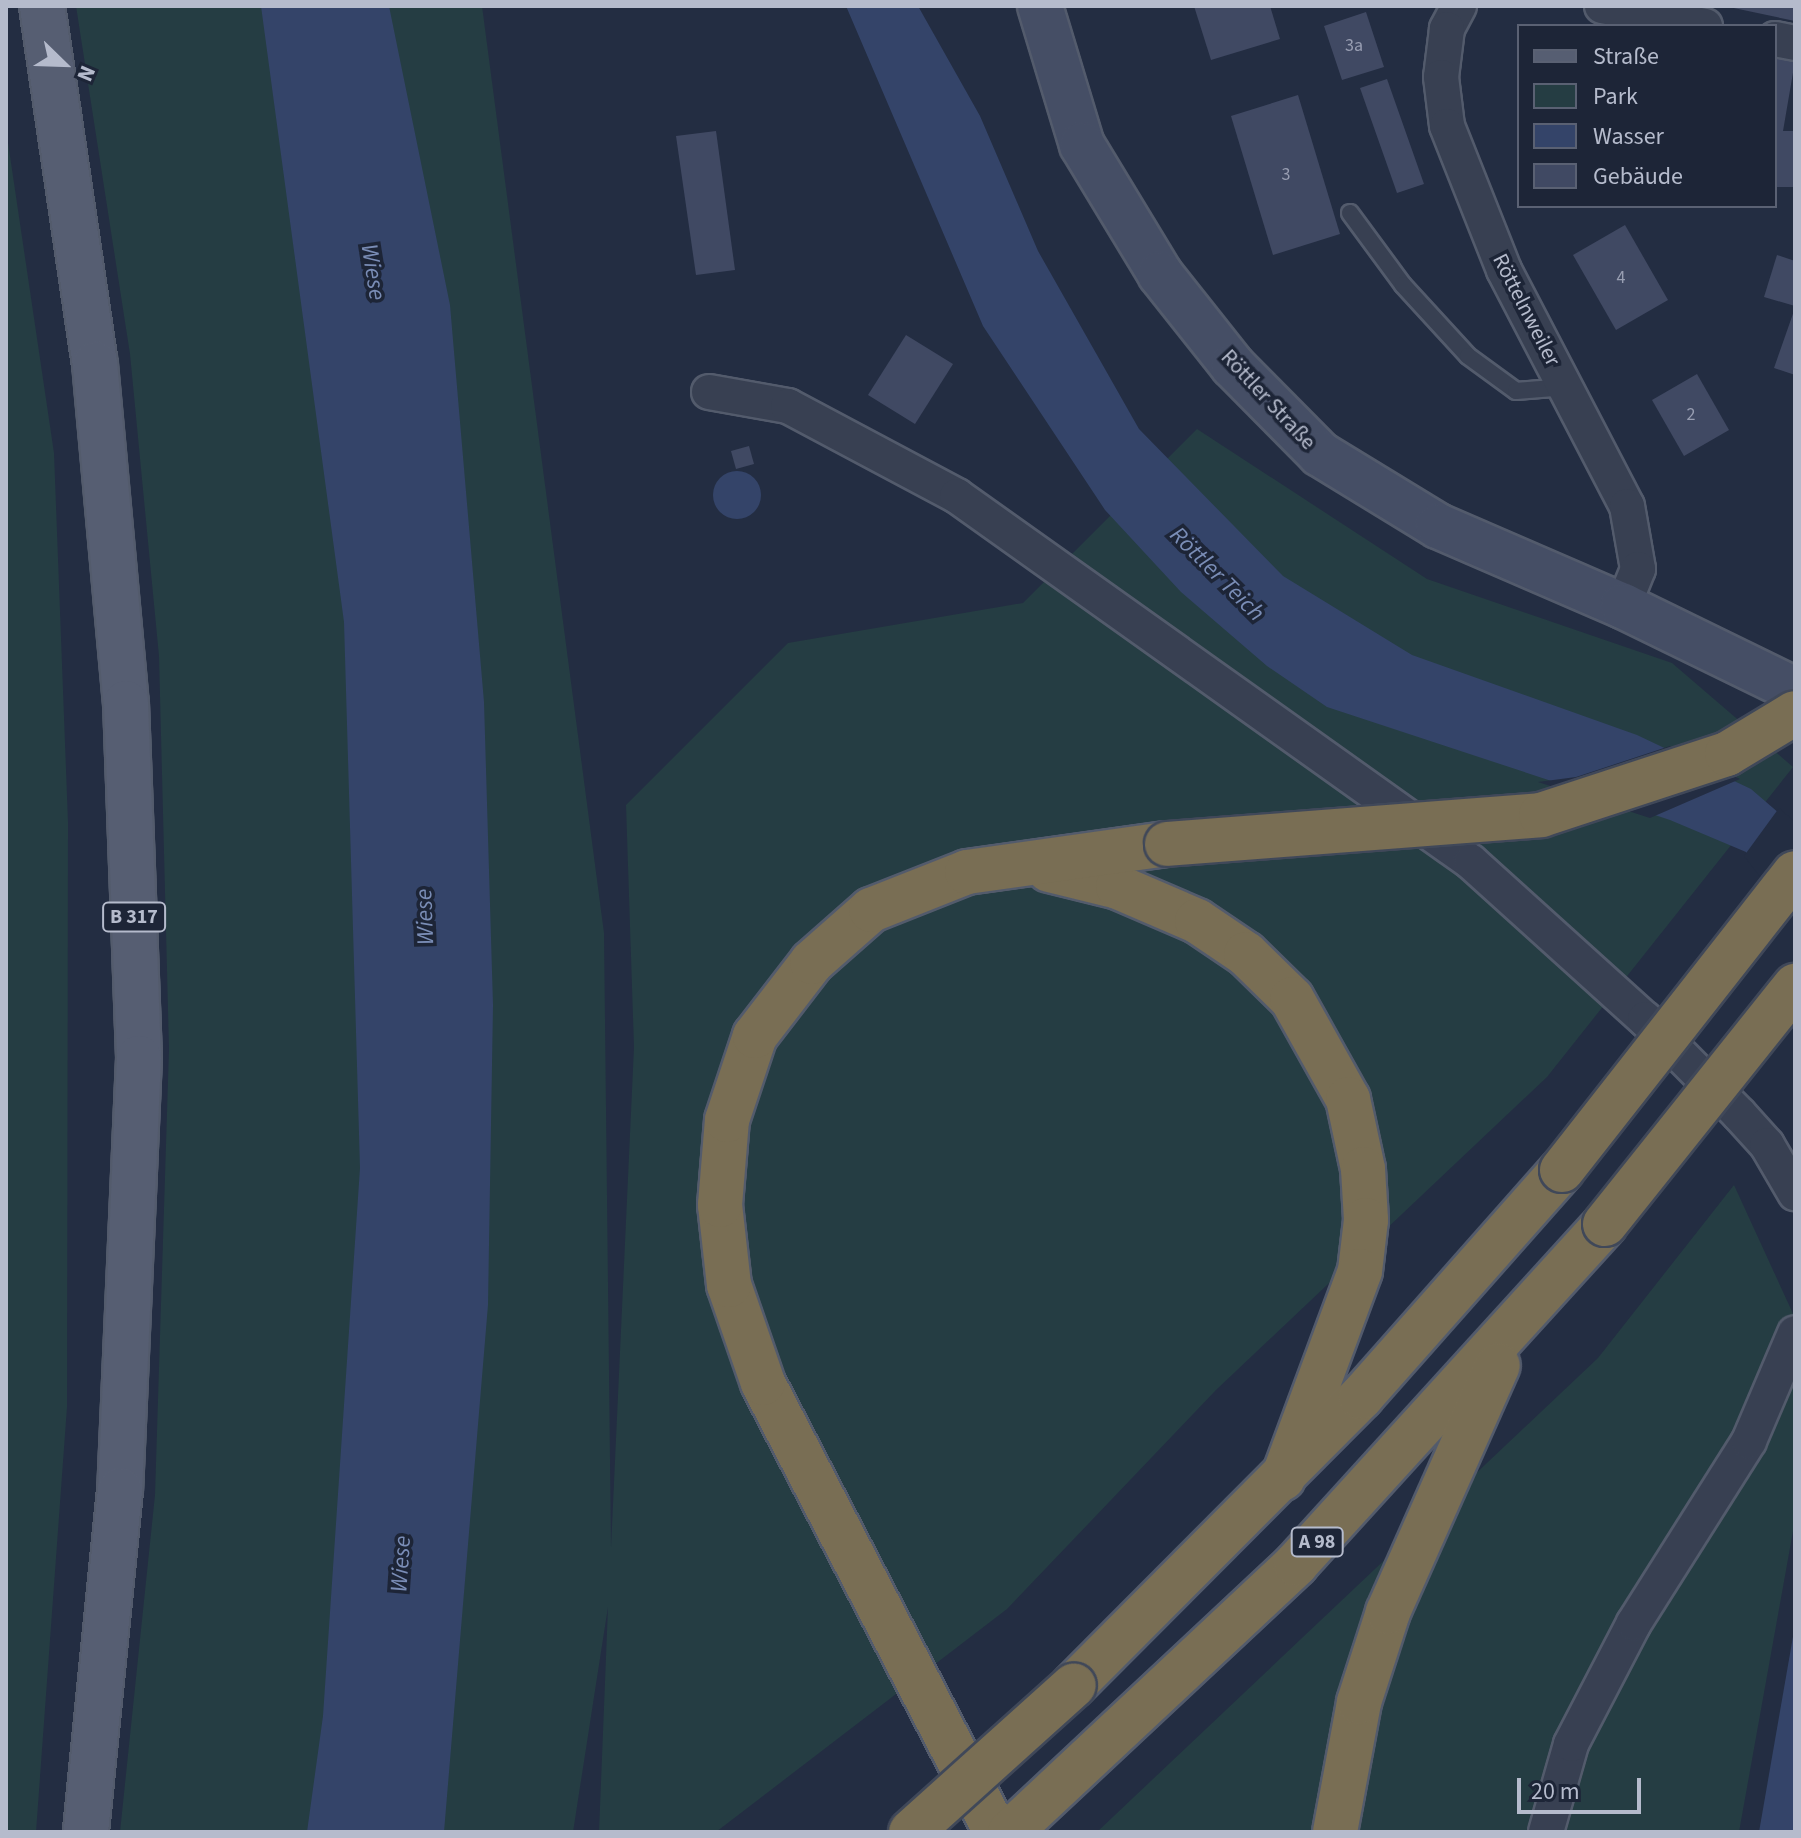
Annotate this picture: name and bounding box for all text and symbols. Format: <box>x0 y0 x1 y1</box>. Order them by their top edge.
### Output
north arrow <box>24 24 104 104</box>
legend <box>1517 24 1777 208</box>
house number: 3a <box>1345 35 1363 57</box>
text: Straße <box>1593 39 1659 74</box>
text: N <box>69 60 104 86</box>
text: Park <box>1593 79 1638 114</box>
text: Wasser <box>1593 119 1664 154</box>
text: Gebäude <box>1593 159 1683 194</box>
house number: 3 <box>1282 164 1290 186</box>
water label: Wiese <box>354 242 392 302</box>
street label: Röttelnweiler <box>1486 249 1566 371</box>
house number: 4 <box>1617 267 1625 289</box>
street label: Röttler Straße <box>1215 344 1321 456</box>
house number: 2 <box>1687 404 1695 426</box>
water label: Röttler Teich <box>1164 521 1270 627</box>
water label: Wiese <box>410 888 440 946</box>
road number: B 317 <box>102 901 166 933</box>
road number: A 98 <box>1289 1526 1345 1558</box>
water label: Wiese <box>385 1535 417 1593</box>
scale bar <box>1521 1762 1645 1812</box>
text: 20 m <box>1531 1774 1580 1809</box>

